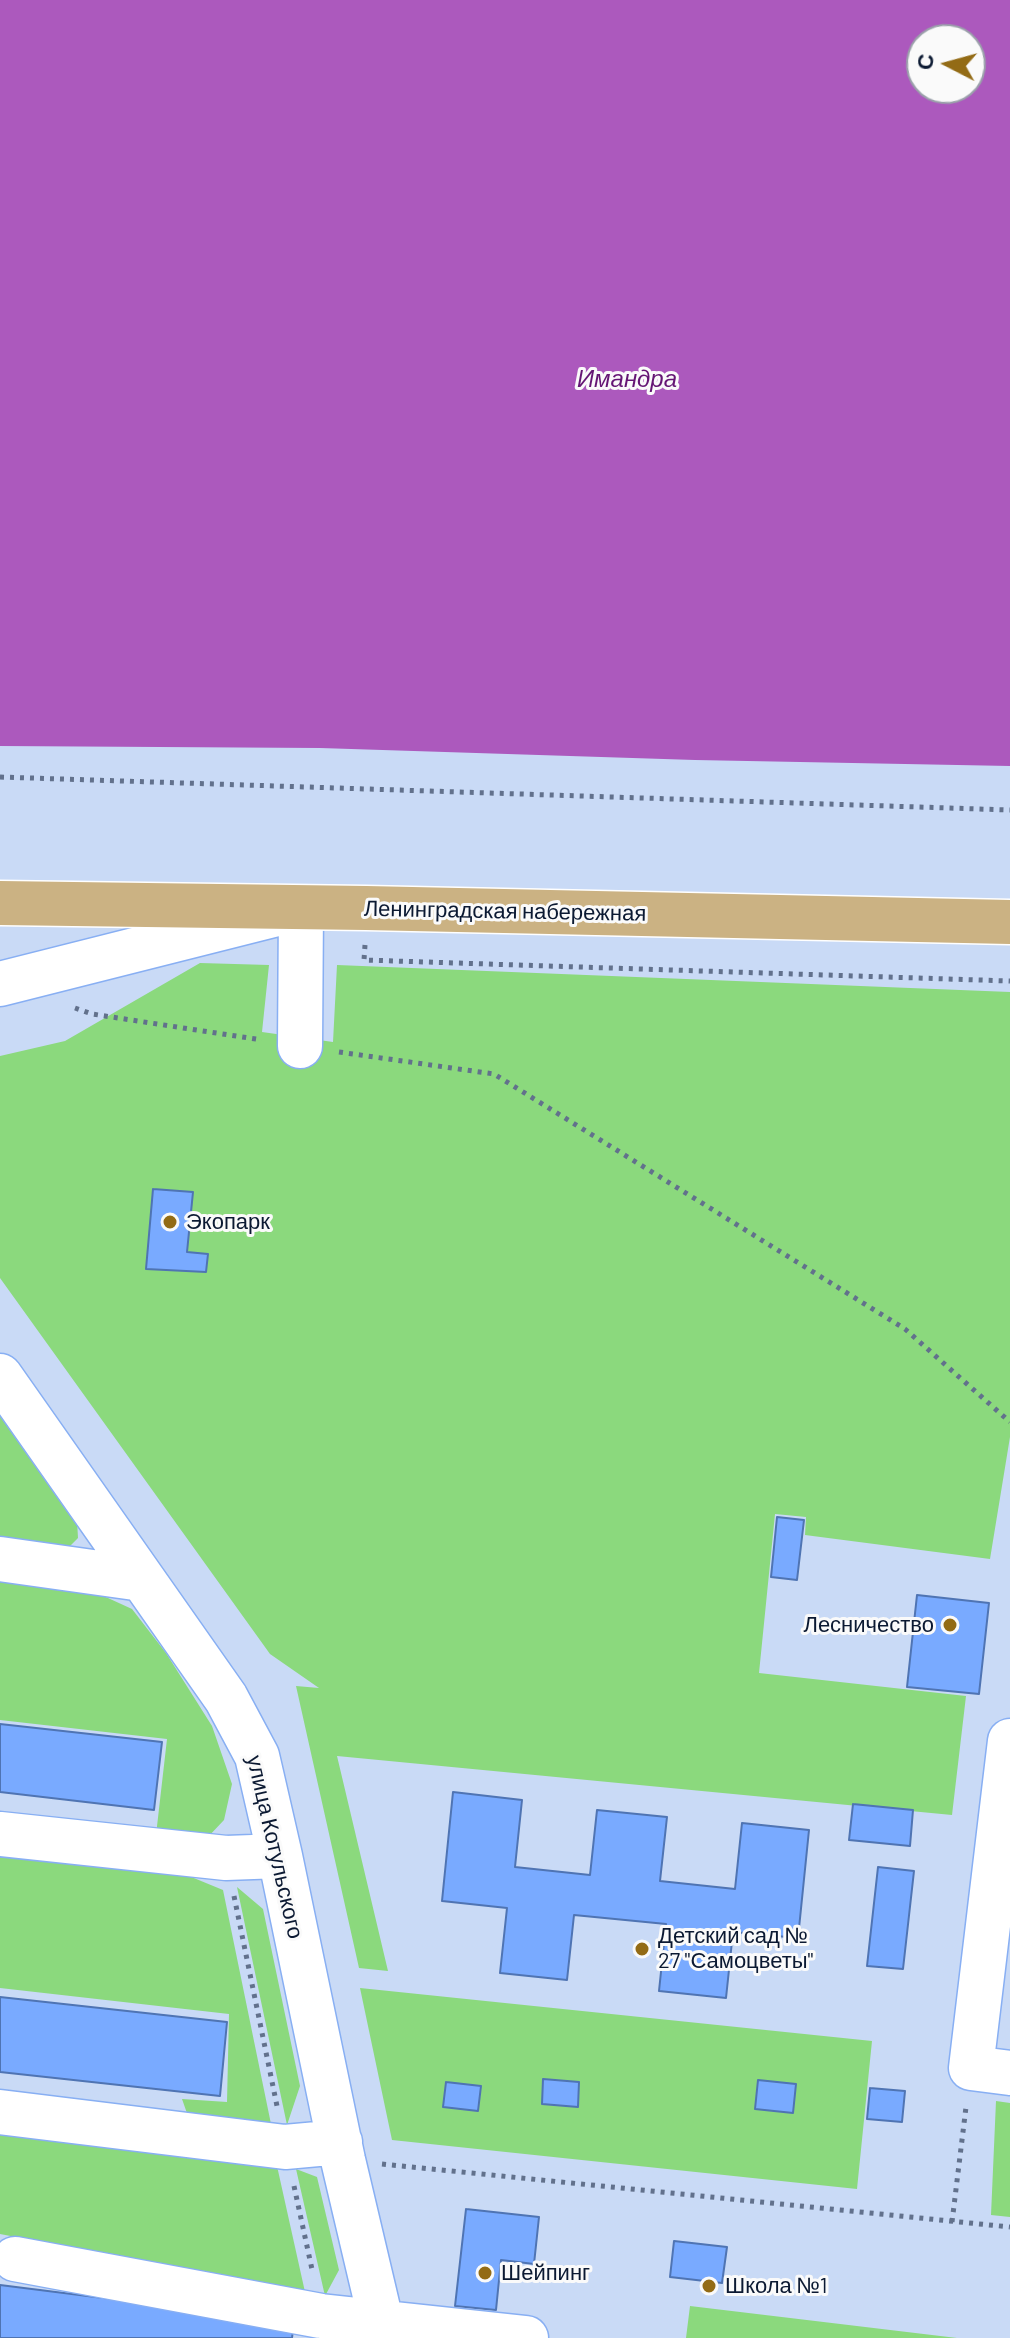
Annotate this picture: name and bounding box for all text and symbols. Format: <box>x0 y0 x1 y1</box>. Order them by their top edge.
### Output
north arrow <box>906 24 986 104</box>
text: С <box>910 52 938 71</box>
water label: Имандра <box>577 365 677 393</box>
street label: Ленинградская набережная <box>364 895 646 927</box>
place label: Экопарк <box>186 1209 270 1235</box>
marker: Экопарк <box>161 1213 179 1231</box>
place label: Лесничество <box>803 1612 934 1638</box>
marker: Лесничество <box>941 1616 959 1634</box>
street label: улица Котульского <box>241 1753 309 1941</box>
place label: Детский сад № 27 "Самоцветы" <box>658 1923 813 1974</box>
marker: Детский сад № 27 "Самоцветы" <box>633 1940 651 1958</box>
place label: Шейпинг <box>501 2260 590 2286</box>
marker: Шейпинг <box>476 2264 494 2282</box>
place label: Школа №1 <box>725 2273 828 2299</box>
marker: Школа №1 <box>700 2277 718 2295</box>

